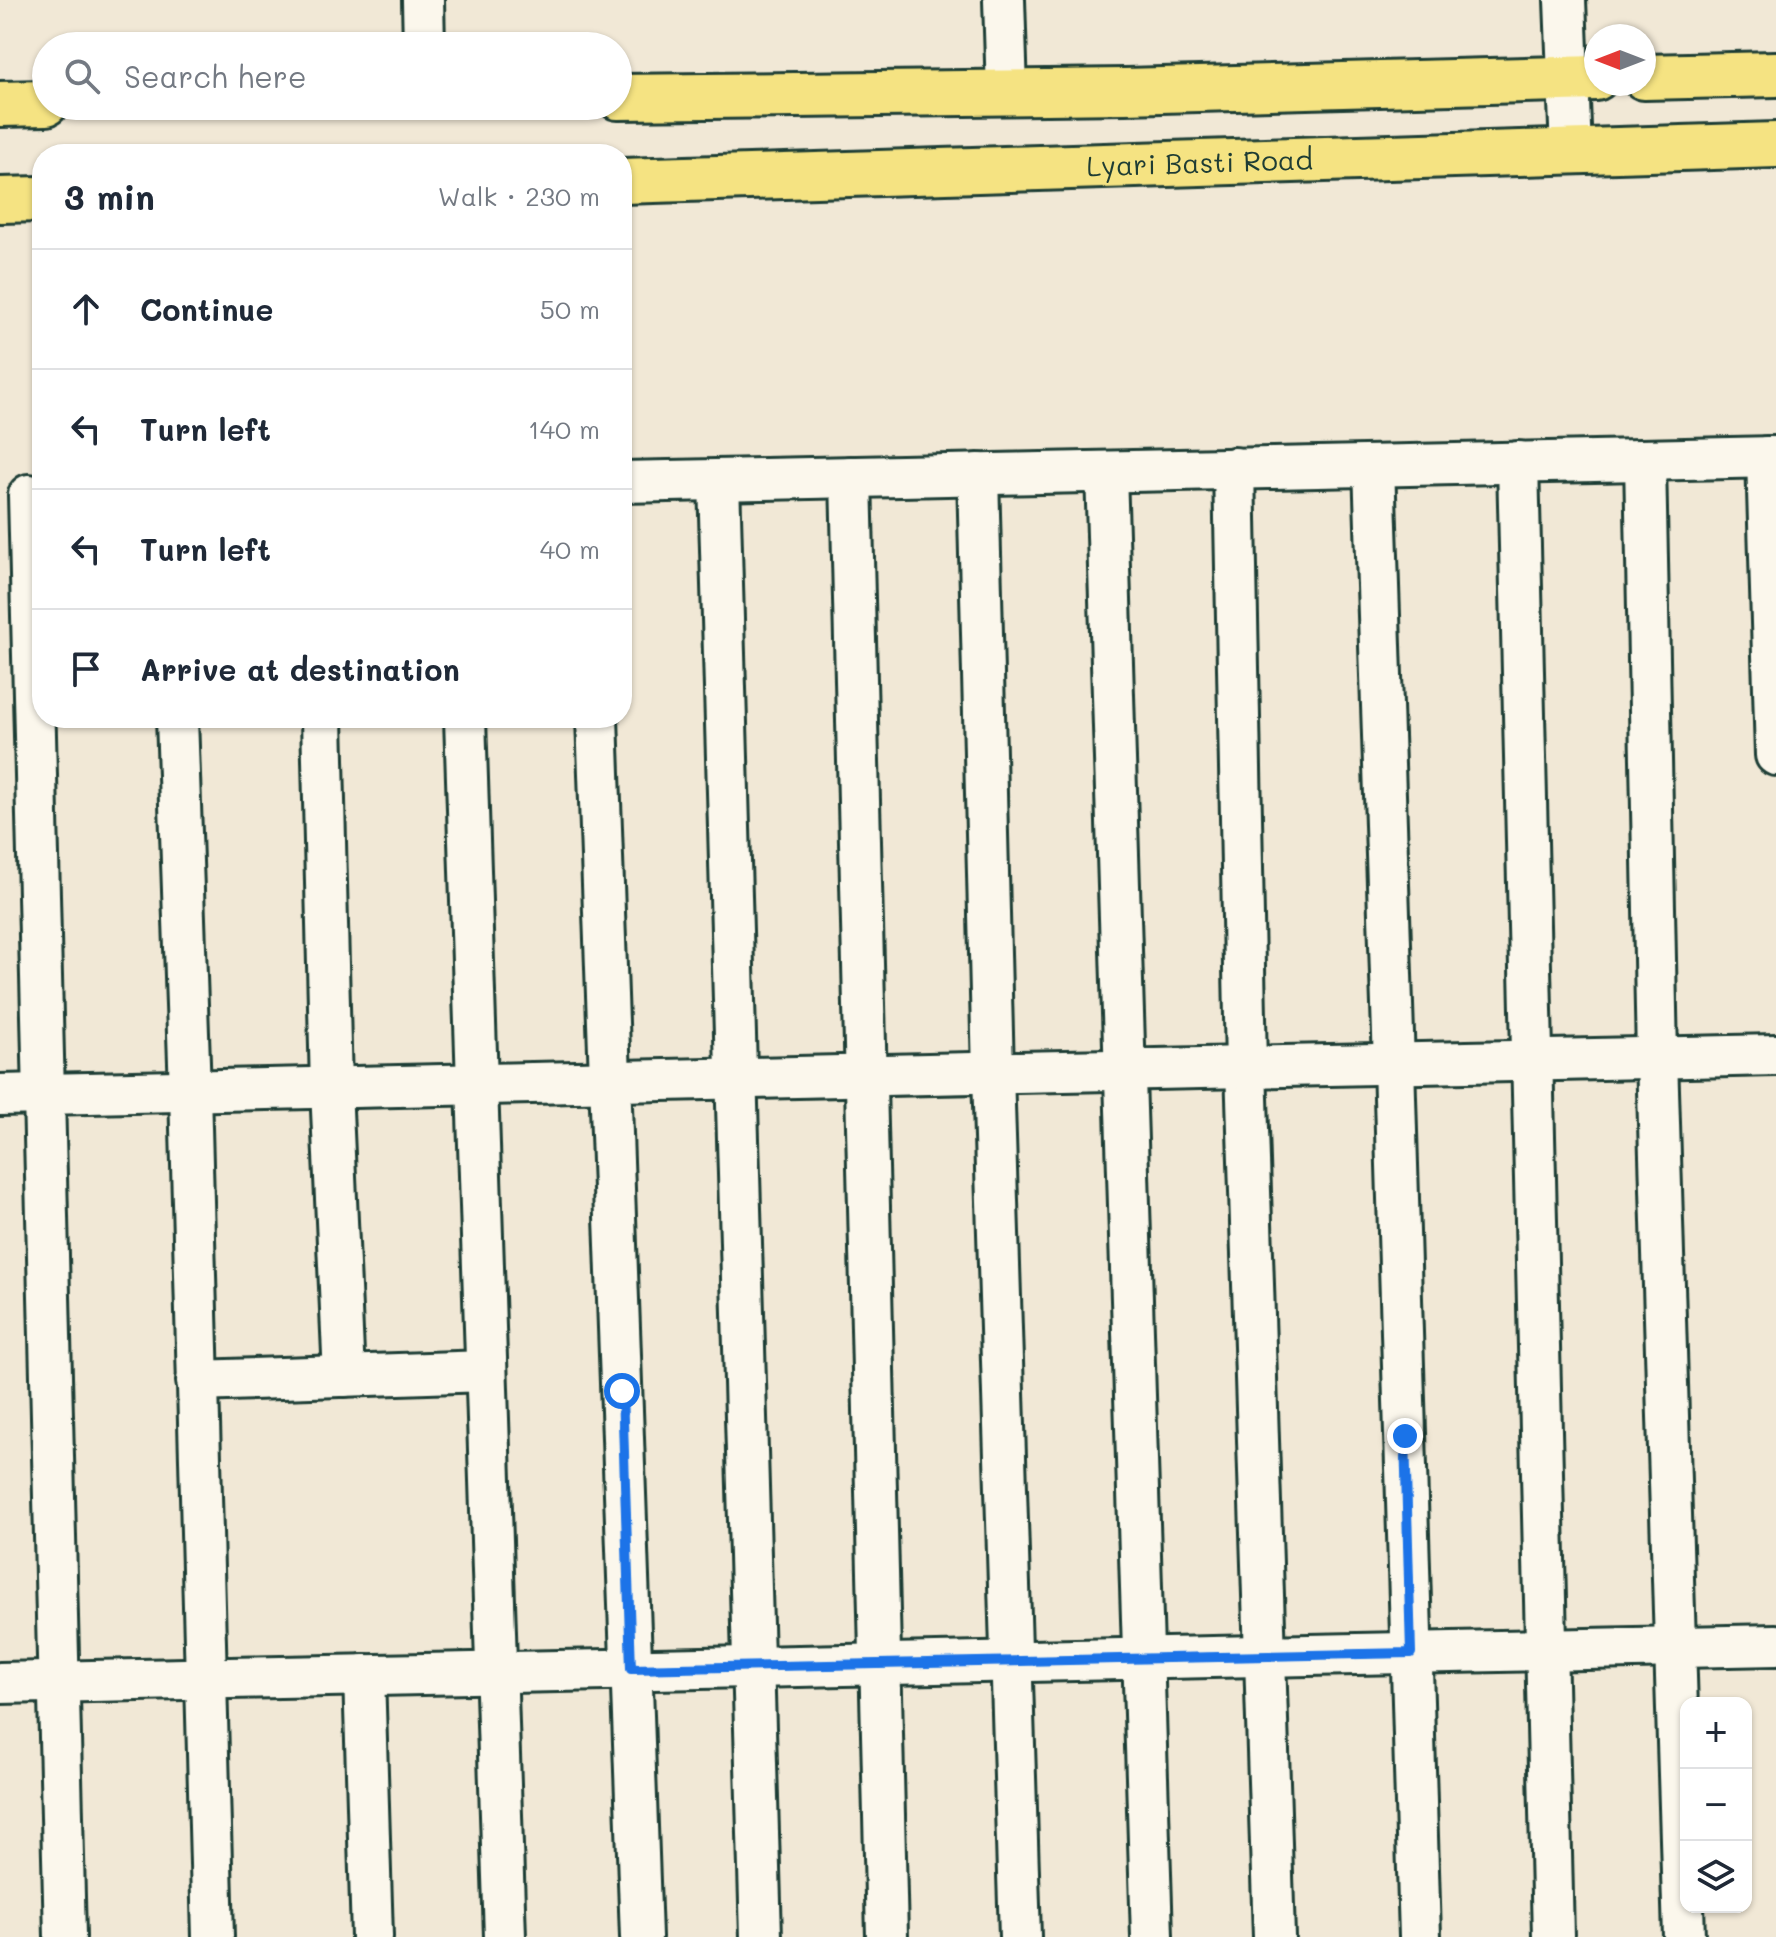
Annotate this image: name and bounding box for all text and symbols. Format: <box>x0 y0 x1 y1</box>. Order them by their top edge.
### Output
north arrow <box>1584 24 1656 96</box>
search box <box>32 32 632 120</box>
icon: search <box>60 54 104 98</box>
text: Search here <box>124 56 307 96</box>
street label: Lyari Basti Road <box>1086 140 1313 184</box>
text: 3 min <box>64 174 155 219</box>
text: Walk · 230 m <box>438 179 600 213</box>
icon: ahead <box>64 287 108 331</box>
text: Continue <box>140 289 273 329</box>
text: 50 m <box>540 292 600 326</box>
icon: left <box>64 407 108 451</box>
text: Turn left <box>140 409 271 449</box>
text: 140 m <box>528 412 600 446</box>
icon: left <box>64 527 108 571</box>
text: Turn left <box>140 529 271 569</box>
text: 40 m <box>540 532 600 566</box>
icon: arrive <box>64 647 108 691</box>
text: Arrive at destination <box>140 649 460 689</box>
route start <box>604 1373 640 1409</box>
route end <box>1387 1418 1423 1454</box>
map controls <box>1680 1697 1752 1913</box>
button: + <box>1680 1697 1752 1769</box>
button: − <box>1680 1769 1752 1841</box>
button: layers <box>1680 1841 1752 1913</box>

